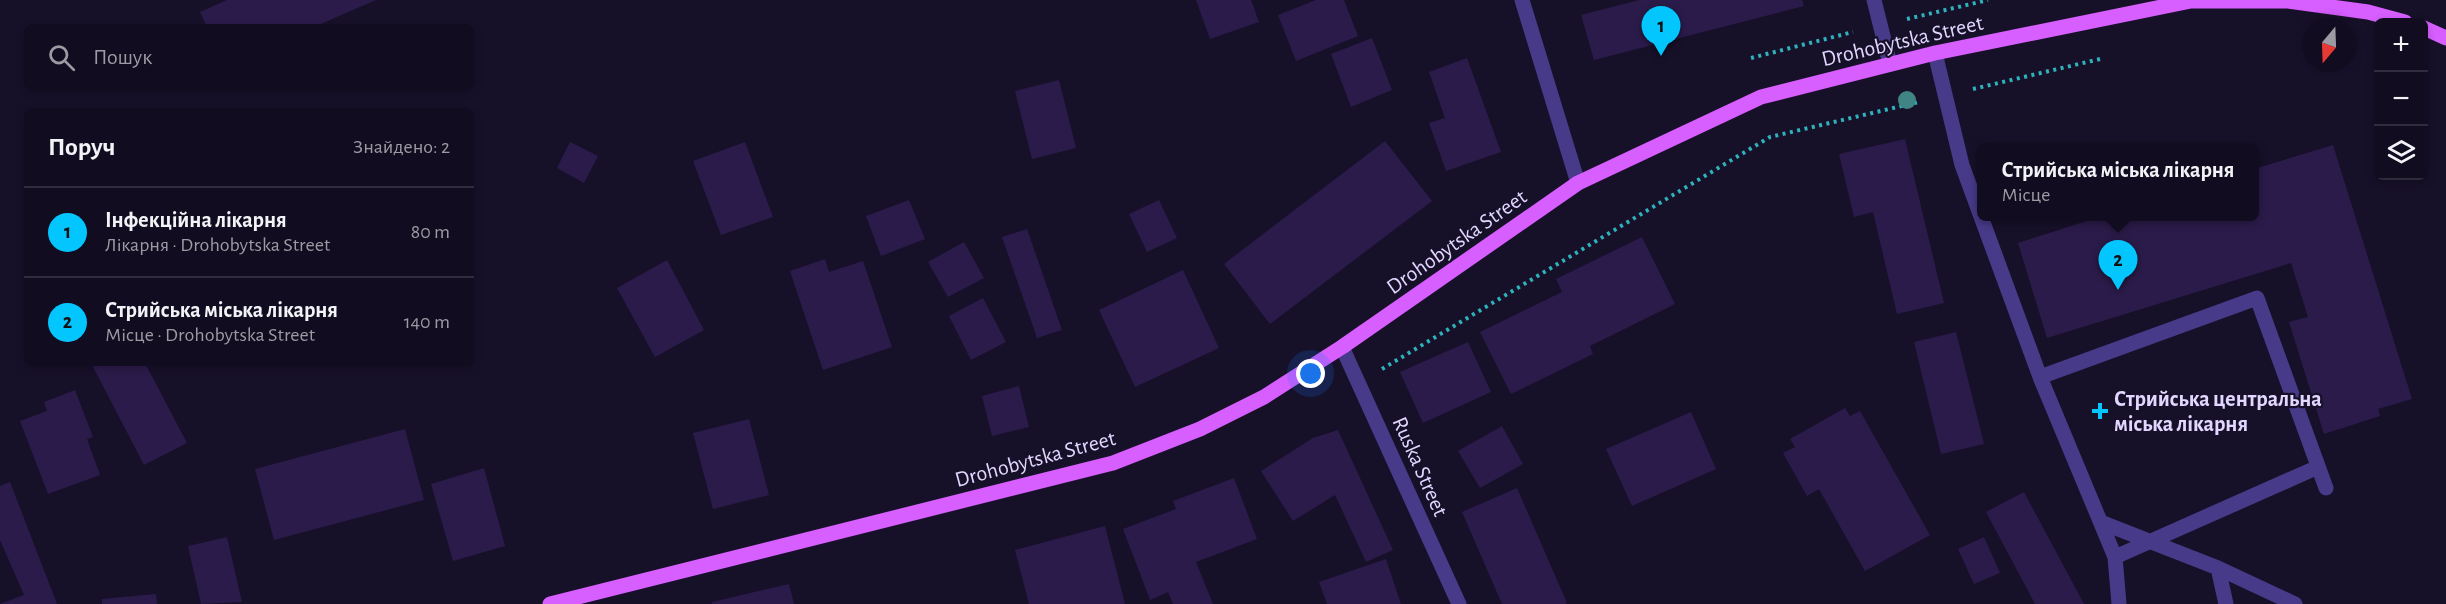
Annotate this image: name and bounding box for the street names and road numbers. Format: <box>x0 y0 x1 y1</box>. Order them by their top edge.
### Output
street label: Drohobytska Street <box>1819 12 1985 70</box>
street label: Drohobytska Street <box>1383 185 1530 298</box>
street label: Ruska Street <box>1388 413 1452 519</box>
street label: Drohobytska Street <box>953 427 1118 491</box>

